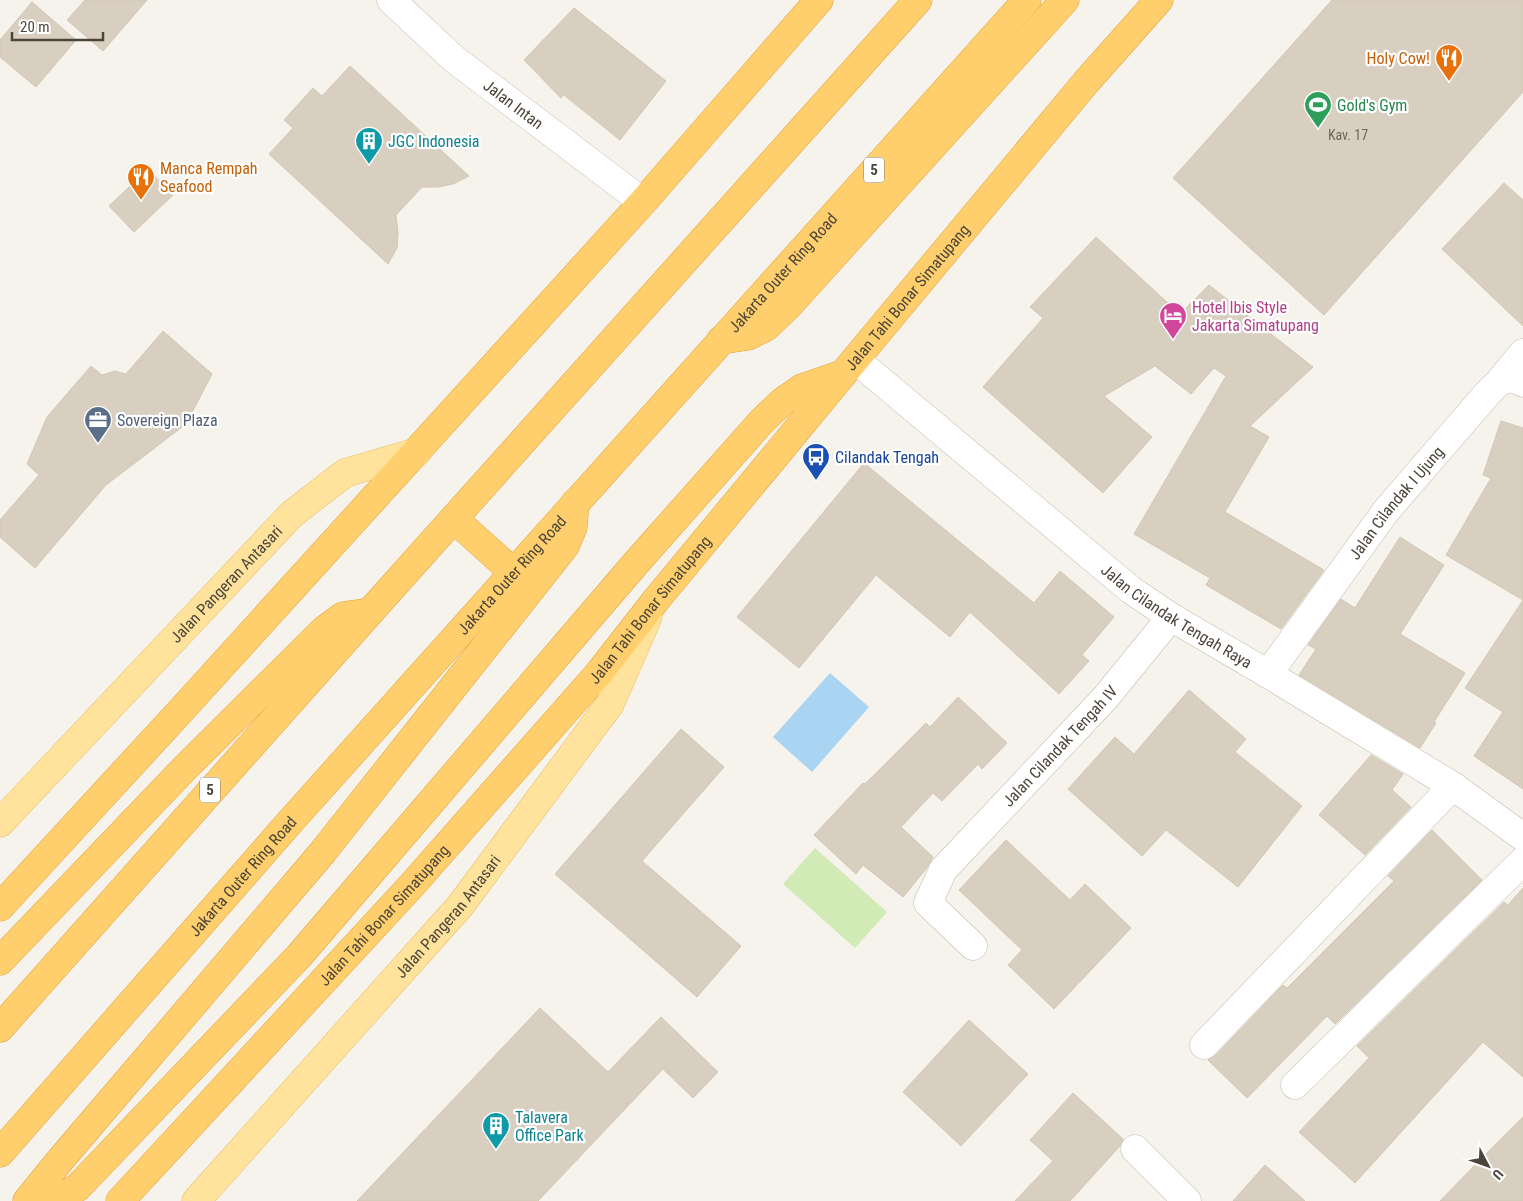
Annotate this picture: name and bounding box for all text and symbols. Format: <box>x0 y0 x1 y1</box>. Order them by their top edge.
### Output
scale bar <box>12 10 104 42</box>
text: 20 m <box>20 18 50 36</box>
restaurant icon: Holy Cow! <box>1434 43 1464 82</box>
place label: Holy Cow! <box>1367 49 1430 68</box>
street label: Jalan Intan <box>480 76 547 133</box>
sports icon: Gold's Gym <box>1303 90 1333 129</box>
place label: Gold's Gym <box>1337 96 1407 115</box>
building icon: JGC Indonesia <box>354 126 384 165</box>
house number: Kav. 17 <box>1328 127 1368 143</box>
place label: JGC Indonesia <box>388 132 480 151</box>
road number: 5 <box>864 158 884 182</box>
place label: Manca Rempah Seafood <box>160 159 258 196</box>
restaurant icon: Manca Rempah Seafood <box>126 162 156 201</box>
street label: Jakarta Outer Ring Road <box>725 209 841 336</box>
street label: Jalan Tahi Bonar Simatupang <box>841 221 974 374</box>
place label: Hotel Ibis Style Jakarta Simatupang <box>1192 298 1319 335</box>
hotel icon: Hotel Ibis Style Jakarta Simatupang <box>1158 301 1188 340</box>
office icon: Sovereign Plaza <box>83 405 113 444</box>
place label: Sovereign Plaza <box>117 411 218 430</box>
bus stop icon: Cilandak Tengah <box>801 442 831 481</box>
street label: Jalan Cilandak I Ujung <box>1345 442 1448 563</box>
place label: Cilandak Tengah <box>835 448 939 467</box>
street label: Jakarta Outer Ring Road <box>454 512 570 639</box>
street label: Jalan Pangeran Antasari <box>166 522 286 647</box>
street label: Jalan Tahi Bonar Simatupang <box>585 532 715 688</box>
street label: Jalan Cilandak Tengah Raya <box>1097 560 1255 672</box>
street label: Jalan Cilandak Tengah IV <box>999 682 1122 811</box>
road number: 5 <box>200 778 220 802</box>
street label: Jakarta Outer Ring Road <box>185 812 300 940</box>
street label: Jalan Tahi Bonar Simatupang <box>315 841 453 990</box>
street label: Jalan Pangeran Antasari <box>391 851 505 982</box>
place label: Talavera Office Park <box>515 1108 584 1145</box>
building icon: Talavera Office Park <box>481 1111 511 1150</box>
north arrow <box>1463 1141 1513 1191</box>
text: U <box>1489 1166 1506 1183</box>

